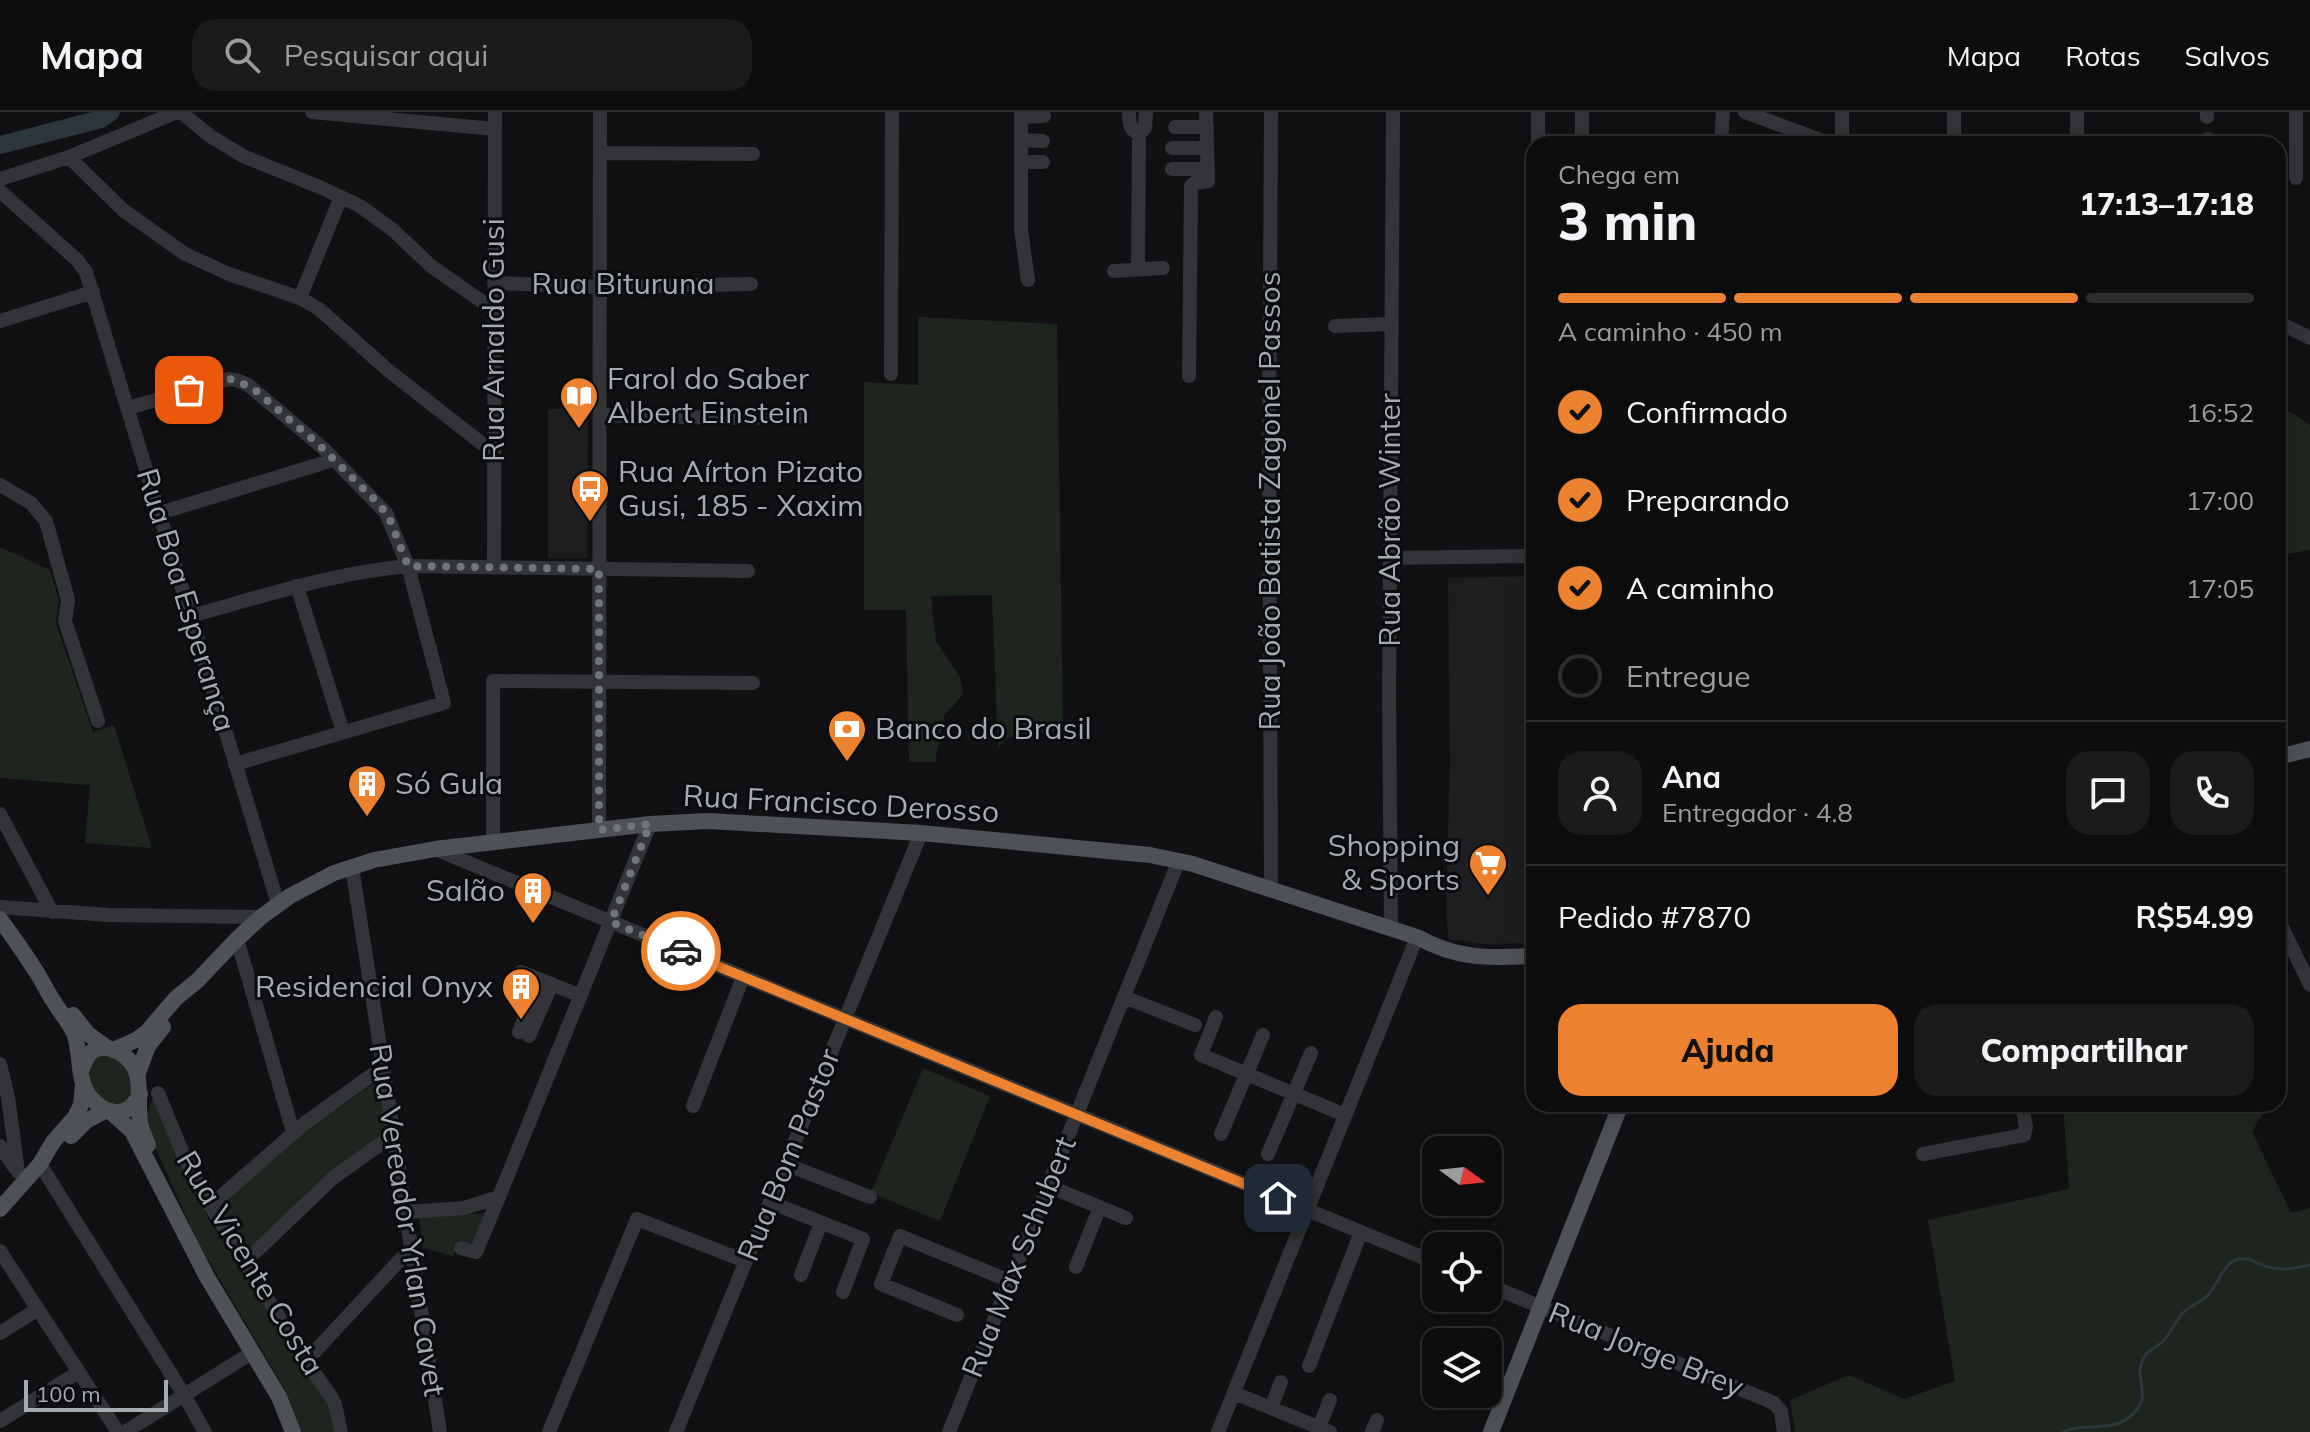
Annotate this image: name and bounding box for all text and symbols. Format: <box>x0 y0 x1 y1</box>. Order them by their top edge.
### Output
search box <box>192 19 752 91</box>
text: Mapa <box>40 31 144 79</box>
icon: search <box>220 33 264 77</box>
text: Pesquisar aqui <box>284 36 488 74</box>
text: Mapa <box>1947 38 2021 73</box>
text: Rotas <box>2065 38 2141 73</box>
text: Salvos <box>2185 38 2270 73</box>
text: Chega em <box>1558 158 1680 191</box>
text: 17:13–17:18 <box>2079 185 2254 223</box>
text: 3 min <box>1558 188 1697 253</box>
street label: Rua Arnaldo Gusi <box>474 218 512 462</box>
street label: Rua Bituruna <box>531 264 715 302</box>
street label: Rua João Batista Zagonel Passos <box>1250 271 1288 731</box>
text: A caminho · 450 m <box>1558 315 1783 348</box>
pin <box>155 356 223 424</box>
place label: Farol do Saber Albert Einstein <box>607 359 809 431</box>
icon: bag <box>167 368 211 412</box>
library icon: Farol do Saber Albert Einstein <box>558 375 600 430</box>
icon: check <box>1558 390 1602 434</box>
street label: Rua Abrão Winter <box>1370 393 1408 647</box>
text: Confirmado <box>1626 393 1788 431</box>
text: 16:52 <box>2186 396 2254 429</box>
place label: Rua Aírton Pizato Gusi, 185 - Xaxim <box>618 452 864 524</box>
street label: Rua Boa Esperança <box>129 464 245 736</box>
bus stop icon: Rua Aírton Pizato Gusi, 185 - Xaxim <box>569 468 611 523</box>
icon: check <box>1558 478 1602 522</box>
text: Preparando <box>1626 481 1790 519</box>
text: 17:00 <box>2186 484 2254 517</box>
icon: check <box>1558 566 1602 610</box>
text: A caminho <box>1626 569 1774 607</box>
text: 17:05 <box>2186 572 2254 605</box>
text: Entregue <box>1626 657 1750 695</box>
bank icon: Banco do Brasil <box>826 708 868 763</box>
place label: Banco do Brasil <box>875 709 1092 747</box>
button: person <box>1558 751 1642 835</box>
button: chat <box>2066 751 2150 835</box>
button: phone <box>2170 751 2254 835</box>
text: Ana <box>1662 758 1721 796</box>
building icon: Só Gula <box>346 763 388 818</box>
place label: Só Gula <box>395 764 503 802</box>
street label: Rua Francisco Derosso <box>682 776 1000 830</box>
text: Entregador · 4.8 <box>1662 796 1853 829</box>
place label: Shopping & Sports <box>1328 826 1460 898</box>
supermarket icon: Shopping & Sports <box>1467 842 1509 897</box>
building icon: Salão <box>512 870 554 925</box>
place label: Salão <box>426 871 505 909</box>
text: Pedido #7870 <box>1558 898 1751 936</box>
text: R$54.99 <box>2136 898 2254 936</box>
courier <box>641 911 721 991</box>
icon: car <box>659 929 703 973</box>
building icon: Residencial Onyx <box>500 966 542 1021</box>
place label: Residencial Onyx <box>255 967 493 1005</box>
button: Ajuda <box>1558 1004 1898 1096</box>
button: Compartilhar <box>1914 1004 2254 1096</box>
street label: Rua Vereador Yrlan Cavet <box>361 1041 455 1399</box>
street label: Rua Bom Pastor <box>728 1043 848 1266</box>
street label: Rua Max Schubert <box>952 1131 1084 1383</box>
north arrow <box>1422 1136 1502 1216</box>
map controls <box>1422 1136 1502 1408</box>
street label: Rua Vicente Costa <box>169 1144 333 1381</box>
pin <box>1244 1164 1312 1232</box>
icon: home <box>1256 1176 1300 1220</box>
button: locate <box>1422 1232 1502 1312</box>
street label: Rua Jorge Brey <box>1543 1293 1750 1405</box>
button: layers <box>1422 1328 1502 1408</box>
scale bar <box>24 1376 168 1412</box>
text: 100 m <box>36 1380 101 1408</box>

